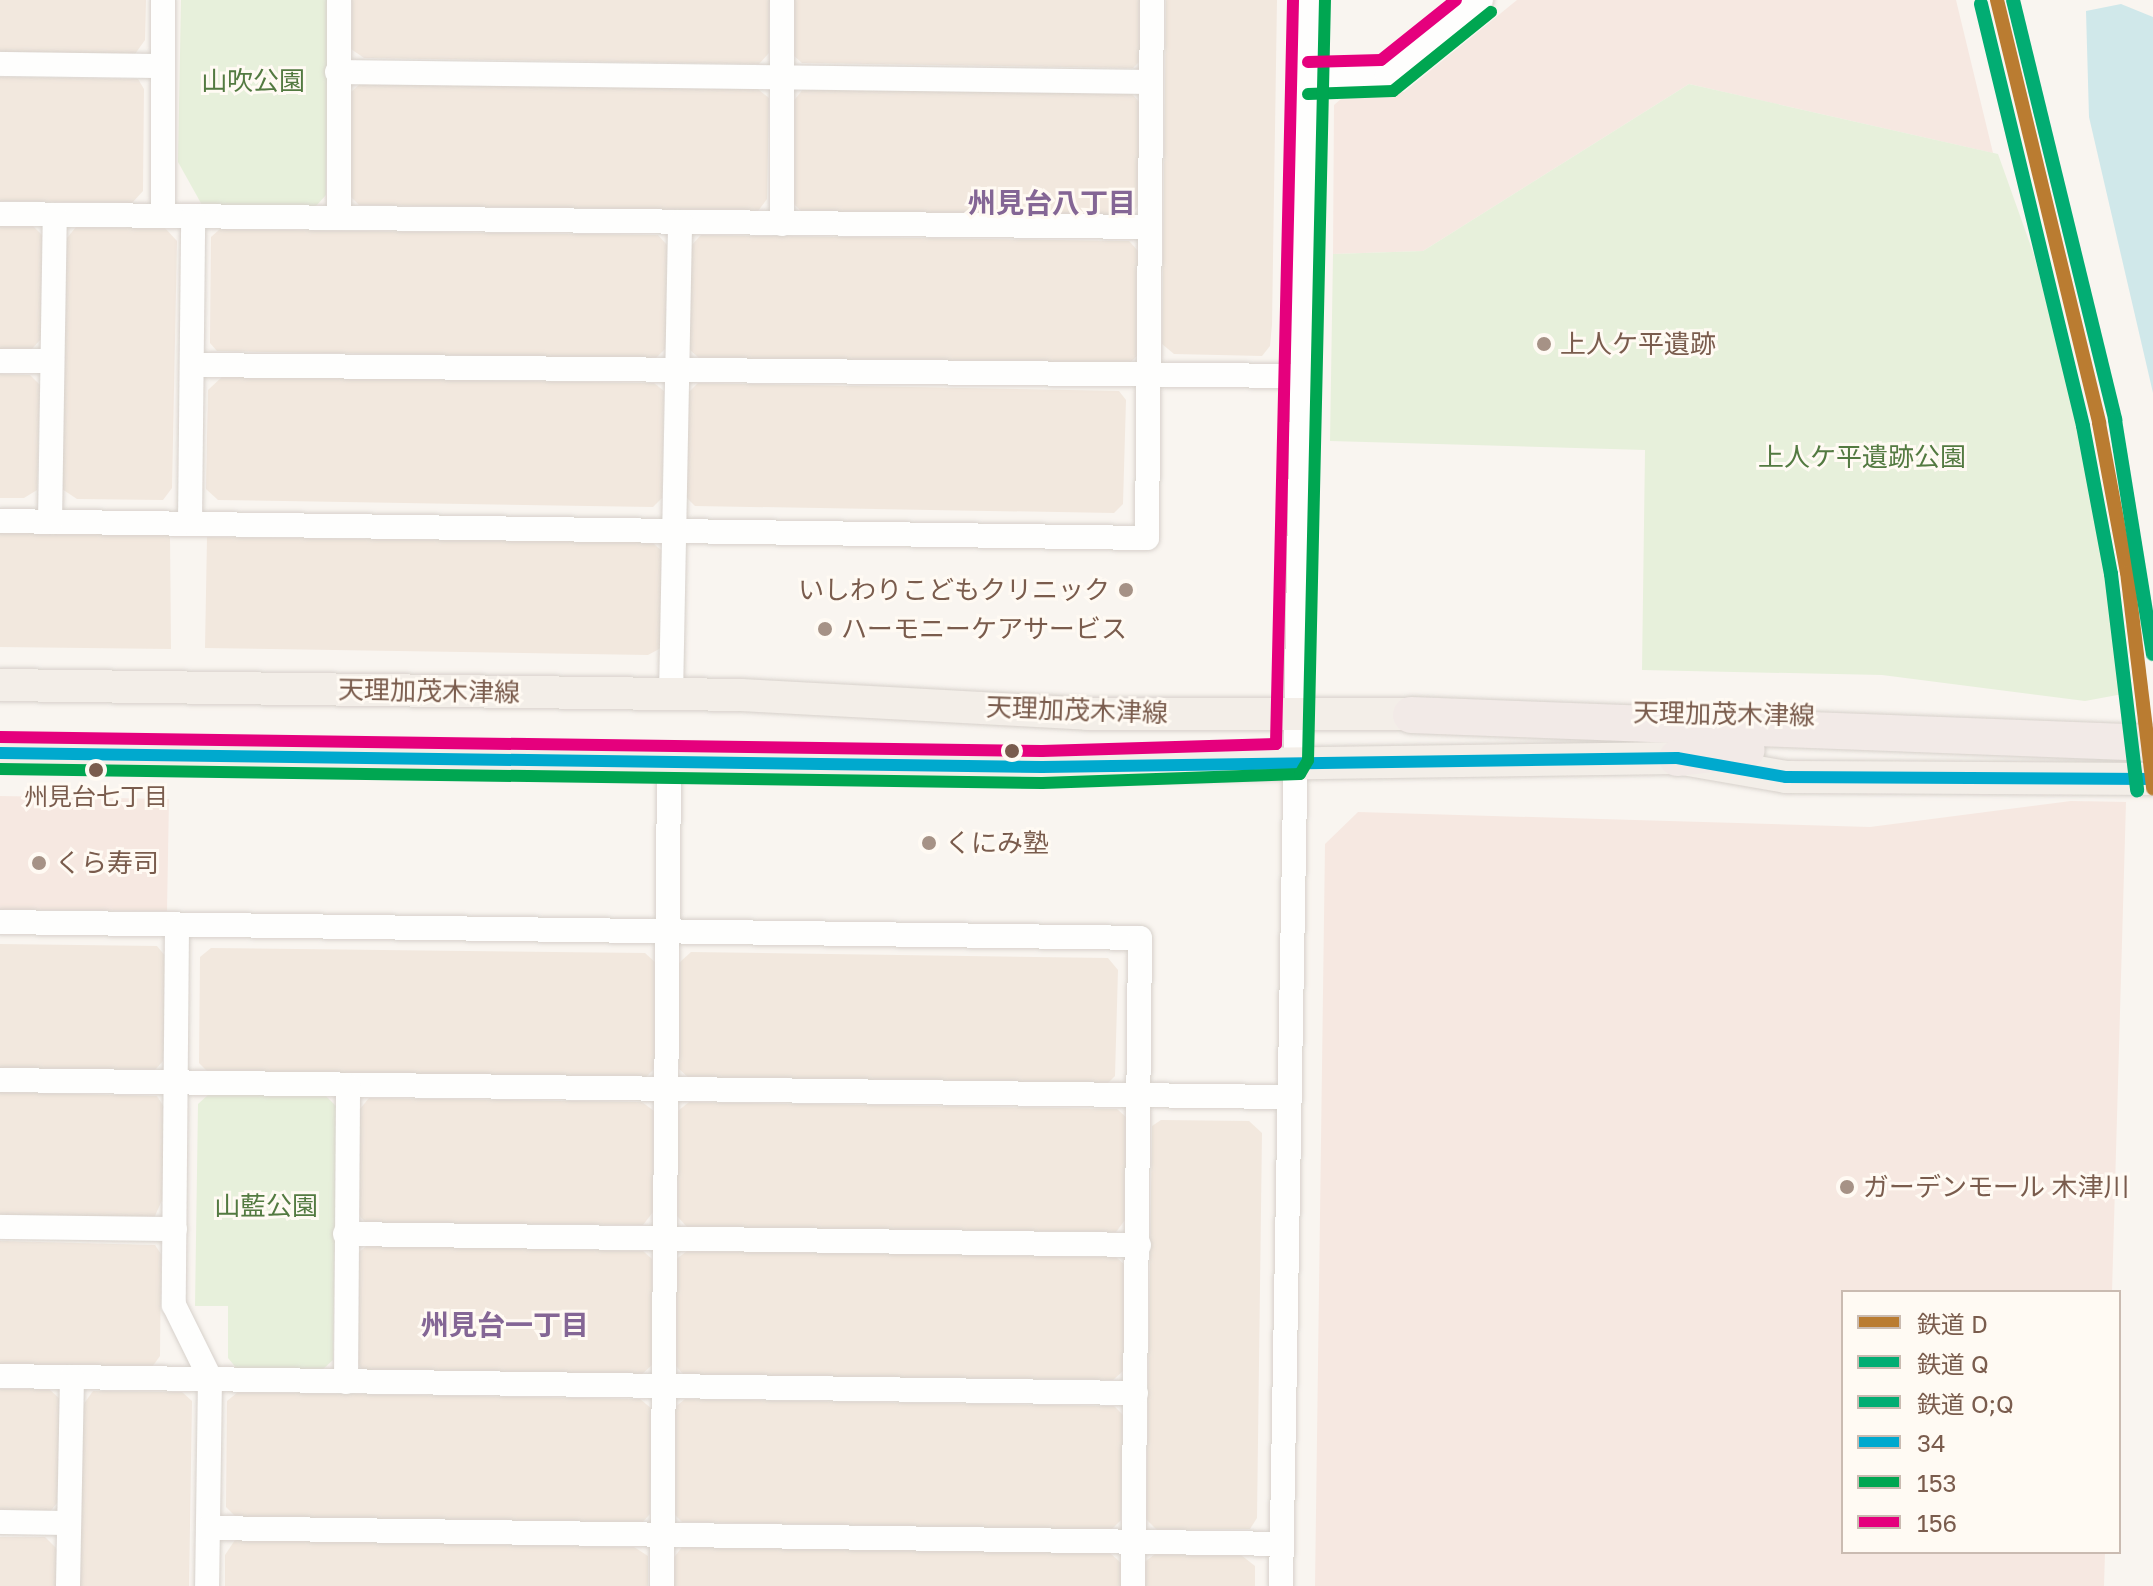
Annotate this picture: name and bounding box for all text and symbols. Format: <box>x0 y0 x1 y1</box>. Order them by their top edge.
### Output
park label: 山吹公園 <box>201 65 305 97</box>
district label: 州見台八丁目 <box>968 186 1136 220</box>
place label: 上人ケ平遺跡 <box>1560 328 1716 360</box>
marker: 上人ケ平遺跡 <box>1535 335 1553 353</box>
park label: 上人ケ平遺跡公園 <box>1758 441 1966 473</box>
place label: いしわりこどもクリニック <box>798 574 1110 606</box>
marker: いしわりこどもクリニック <box>1117 581 1135 599</box>
place label: ハーモニーケアサービス <box>841 613 1127 645</box>
marker: ハーモニーケアサービス <box>816 620 834 638</box>
street label: 天理加茂木津線 <box>338 674 520 708</box>
street label: 天理加茂木津線 <box>986 691 1168 729</box>
street label: 天理加茂木津線 <box>1633 697 1815 731</box>
unlabelled marker <box>1004 743 1020 759</box>
marker: 州見台七丁目 <box>88 762 104 778</box>
place label: 州見台七丁目 <box>24 782 168 810</box>
place label: くにみ塾 <box>945 827 1049 859</box>
marker: くにみ塾 <box>920 834 938 852</box>
place label: くら寿司 <box>55 847 159 879</box>
marker: くら寿司 <box>30 854 48 872</box>
place label: ガーデンモール 木津川 <box>1863 1171 2129 1203</box>
marker: ガーデンモール 木津川 <box>1838 1178 1856 1196</box>
park label: 山藍公園 <box>214 1190 318 1222</box>
legend <box>1841 1290 2121 1554</box>
district label: 州見台一丁目 <box>421 1308 589 1342</box>
text: 鉄道 D <box>1917 1309 1988 1338</box>
text: 鉄道 Q <box>1917 1349 1989 1378</box>
text: 鉄道 O;Q <box>1917 1389 2014 1418</box>
text: 34 <box>1917 1428 1946 1457</box>
text: 153 <box>1917 1468 1957 1497</box>
text: 156 <box>1917 1508 1957 1537</box>

